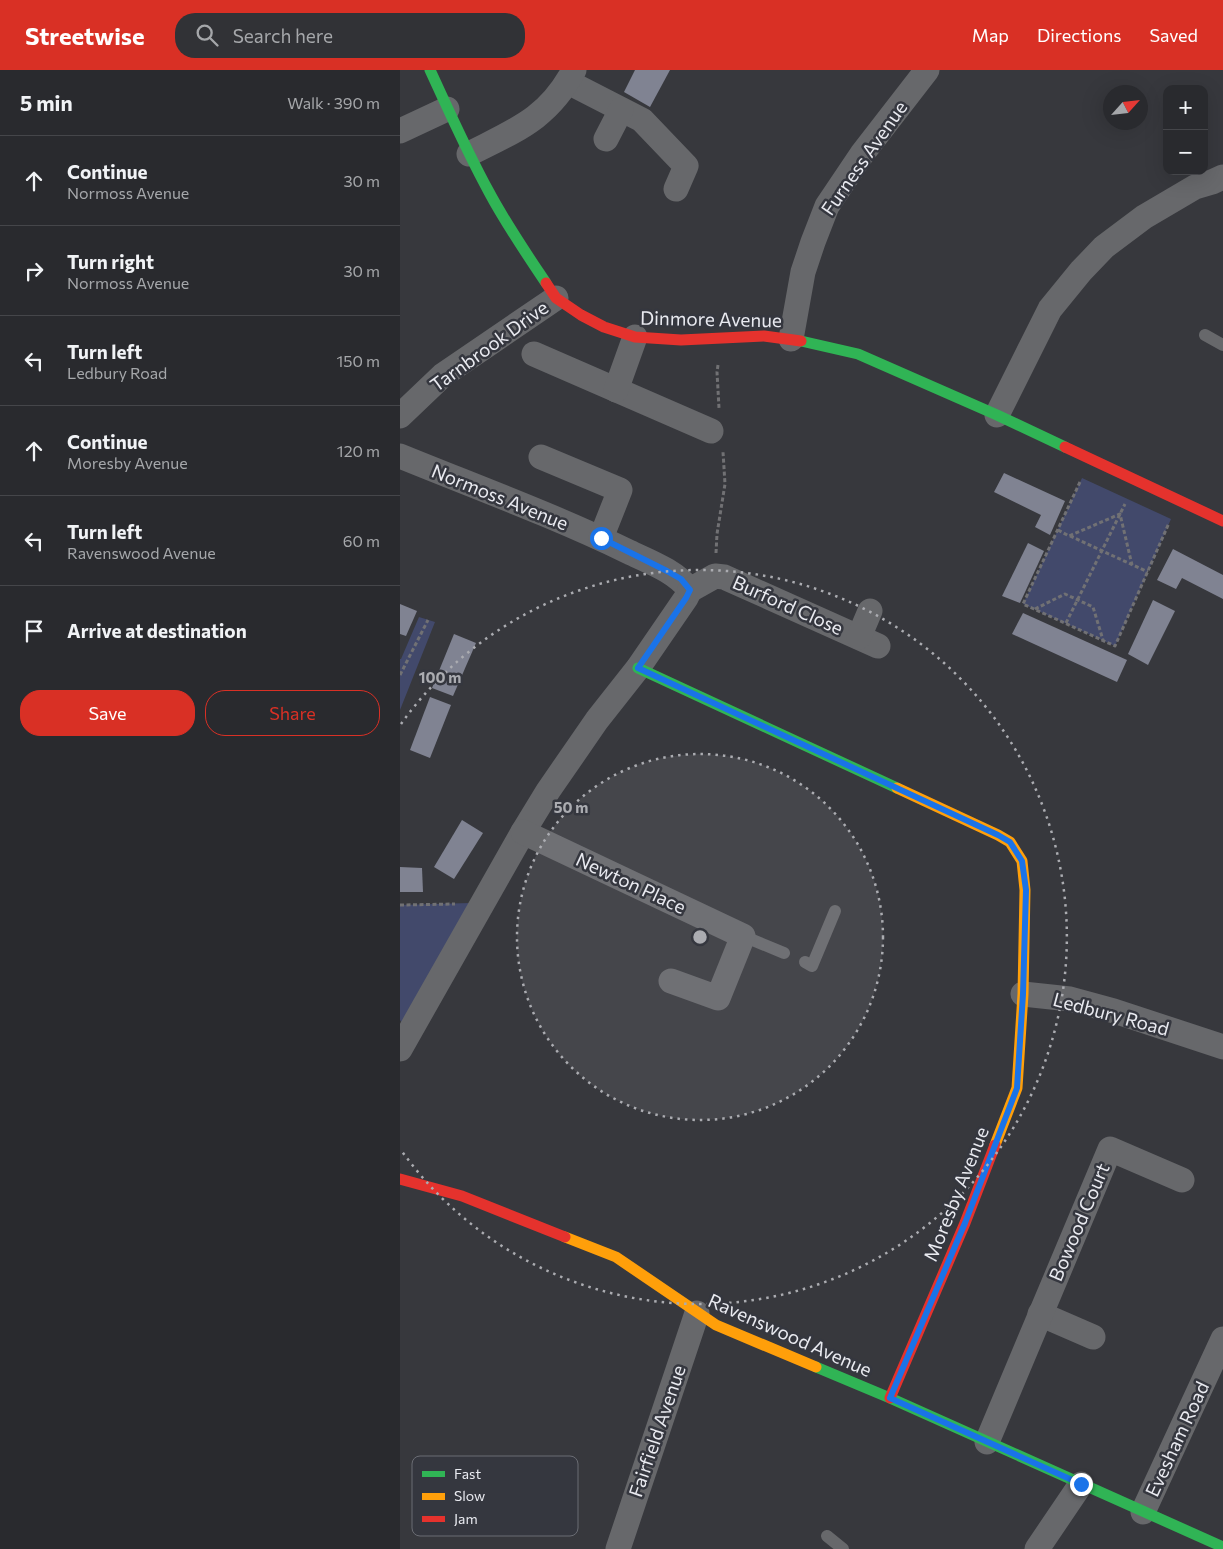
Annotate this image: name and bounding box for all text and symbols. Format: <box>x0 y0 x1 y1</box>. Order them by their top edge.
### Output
search box <box>175 13 525 58</box>
text: Streetwise <box>25 21 145 50</box>
icon: search <box>193 21 221 49</box>
text: Search here <box>233 24 333 47</box>
text: Map <box>972 24 1009 46</box>
text: Directions <box>1037 24 1121 46</box>
text: Saved <box>1149 24 1198 46</box>
north arrow <box>1103 85 1148 130</box>
map controls <box>1163 85 1208 175</box>
button: + <box>1163 85 1208 130</box>
text: 5 min <box>20 90 73 115</box>
text: Walk · 390 m <box>287 93 380 112</box>
street label: Furness Avenue <box>816 96 911 219</box>
button: − <box>1163 130 1208 175</box>
text: Continue <box>67 160 147 183</box>
icon: ahead <box>20 167 48 195</box>
text: 30 m <box>343 171 380 190</box>
text: Normoss Avenue <box>67 183 189 202</box>
text: Turn right <box>67 250 154 273</box>
icon: right <box>20 257 48 285</box>
text: 30 m <box>343 261 380 280</box>
text: Normoss Avenue <box>67 273 189 292</box>
street label: Tarnbrook Drive <box>425 295 552 396</box>
street label: Dinmore Avenue <box>640 306 782 331</box>
text: Turn left <box>67 340 142 363</box>
icon: left <box>20 347 48 375</box>
text: 150 m <box>337 351 380 370</box>
text: Ledbury Road <box>67 363 167 382</box>
text: Continue <box>67 430 147 453</box>
icon: ahead <box>20 437 48 465</box>
text: 120 m <box>337 441 380 460</box>
text: Moresby Avenue <box>67 453 188 472</box>
street label: Normoss Avenue <box>429 459 572 534</box>
text: Turn left <box>67 520 142 543</box>
icon: left <box>20 527 48 555</box>
route start <box>590 527 613 550</box>
text: 60 m <box>343 531 380 550</box>
text: Ravenswood Avenue <box>67 543 216 562</box>
street label: Burford Close <box>729 570 847 639</box>
icon: arrive <box>20 617 48 645</box>
text: Arrive at destination <box>67 619 247 642</box>
text: 100 m <box>419 668 461 686</box>
button: Save <box>20 690 195 736</box>
button: Share <box>205 690 380 736</box>
text: 50 m <box>554 798 588 816</box>
street label: Newton Place <box>572 847 690 918</box>
centre of rings <box>691 928 709 946</box>
street label: Ledbury Road <box>1051 987 1172 1040</box>
street label: Moresby Avenue <box>918 1123 993 1265</box>
street label: Bowood Court <box>1043 1159 1114 1284</box>
street label: Ravenswood Avenue <box>705 1288 876 1381</box>
street label: Fairfield Avenue <box>623 1362 690 1500</box>
street label: Evesham Road <box>1140 1378 1213 1500</box>
legend <box>412 1456 578 1536</box>
text: Fast <box>454 1465 481 1482</box>
route end <box>1070 1473 1093 1496</box>
text: Slow <box>454 1487 485 1504</box>
text: Jam <box>454 1510 478 1527</box>

